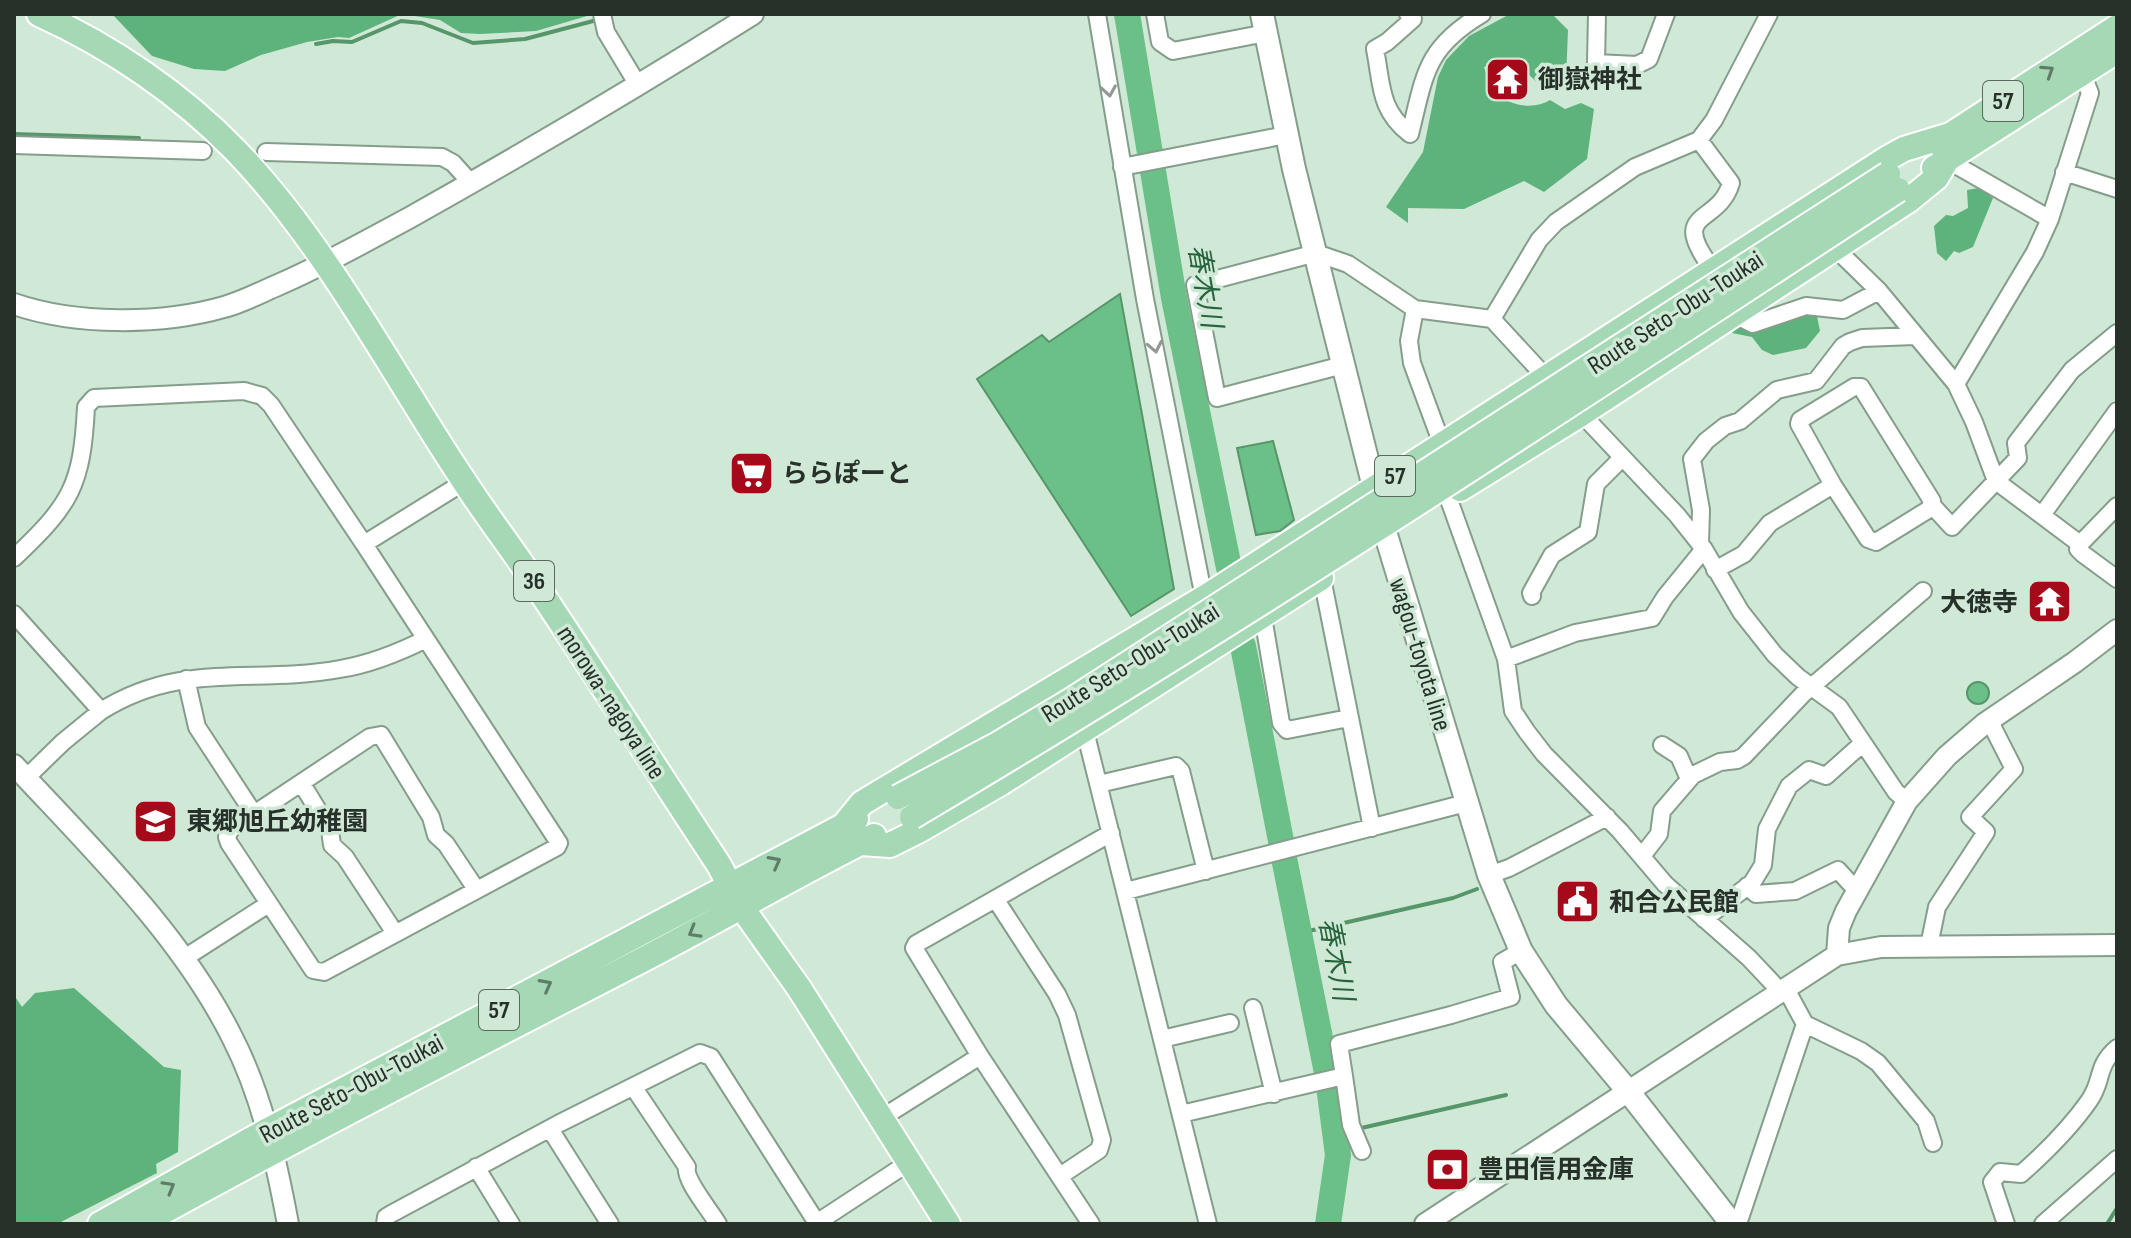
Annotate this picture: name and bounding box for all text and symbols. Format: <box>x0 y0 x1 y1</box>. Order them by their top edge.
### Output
temple icon: 御嶽神社 <box>1483 55 1531 103</box>
place label: 御嶽神社 <box>1538 65 1642 96</box>
one-way arrow <box>2039 66 2053 81</box>
road number: 57 <box>1983 81 2023 121</box>
one-way arrow <box>1100 84 1117 98</box>
water label: 春木川 <box>1181 242 1229 333</box>
street label: Route Seto-Obu-Toukai <box>1582 245 1770 382</box>
one-way arrow <box>1145 340 1162 354</box>
supermarket icon: ららぽーと <box>727 449 775 497</box>
road number: 57 <box>1375 456 1415 496</box>
place label: ららぽーと <box>782 459 912 490</box>
road number: 36 <box>514 561 554 601</box>
street label: wagou-toyota line <box>1382 574 1458 735</box>
temple icon: 大徳寺 <box>2025 578 2073 626</box>
place label: 大徳寺 <box>1940 588 2018 619</box>
street label: Route Seto-Obu-Toukai <box>1036 596 1225 730</box>
street label: morowa-nagoya line <box>550 620 672 785</box>
school or university icon: 東郷旭丘幼稚園 <box>131 797 179 845</box>
place label: 東郷旭丘幼稚園 <box>186 807 368 838</box>
one-way arrow <box>767 857 781 872</box>
public building icon: 和合公民館 <box>1554 878 1602 926</box>
place label: 和合公民館 <box>1609 888 1739 919</box>
water label: 春木川 <box>1311 915 1360 1007</box>
one-way arrow <box>688 922 703 938</box>
one-way arrow <box>538 980 552 995</box>
road number: 57 <box>479 990 519 1030</box>
street label: Route Seto-Obu-Toukai <box>255 1028 449 1151</box>
bank icon: 豊田信用金庫 <box>1423 1145 1471 1193</box>
place label: 豊田信用金庫 <box>1478 1155 1634 1186</box>
one-way arrow <box>160 1181 175 1197</box>

